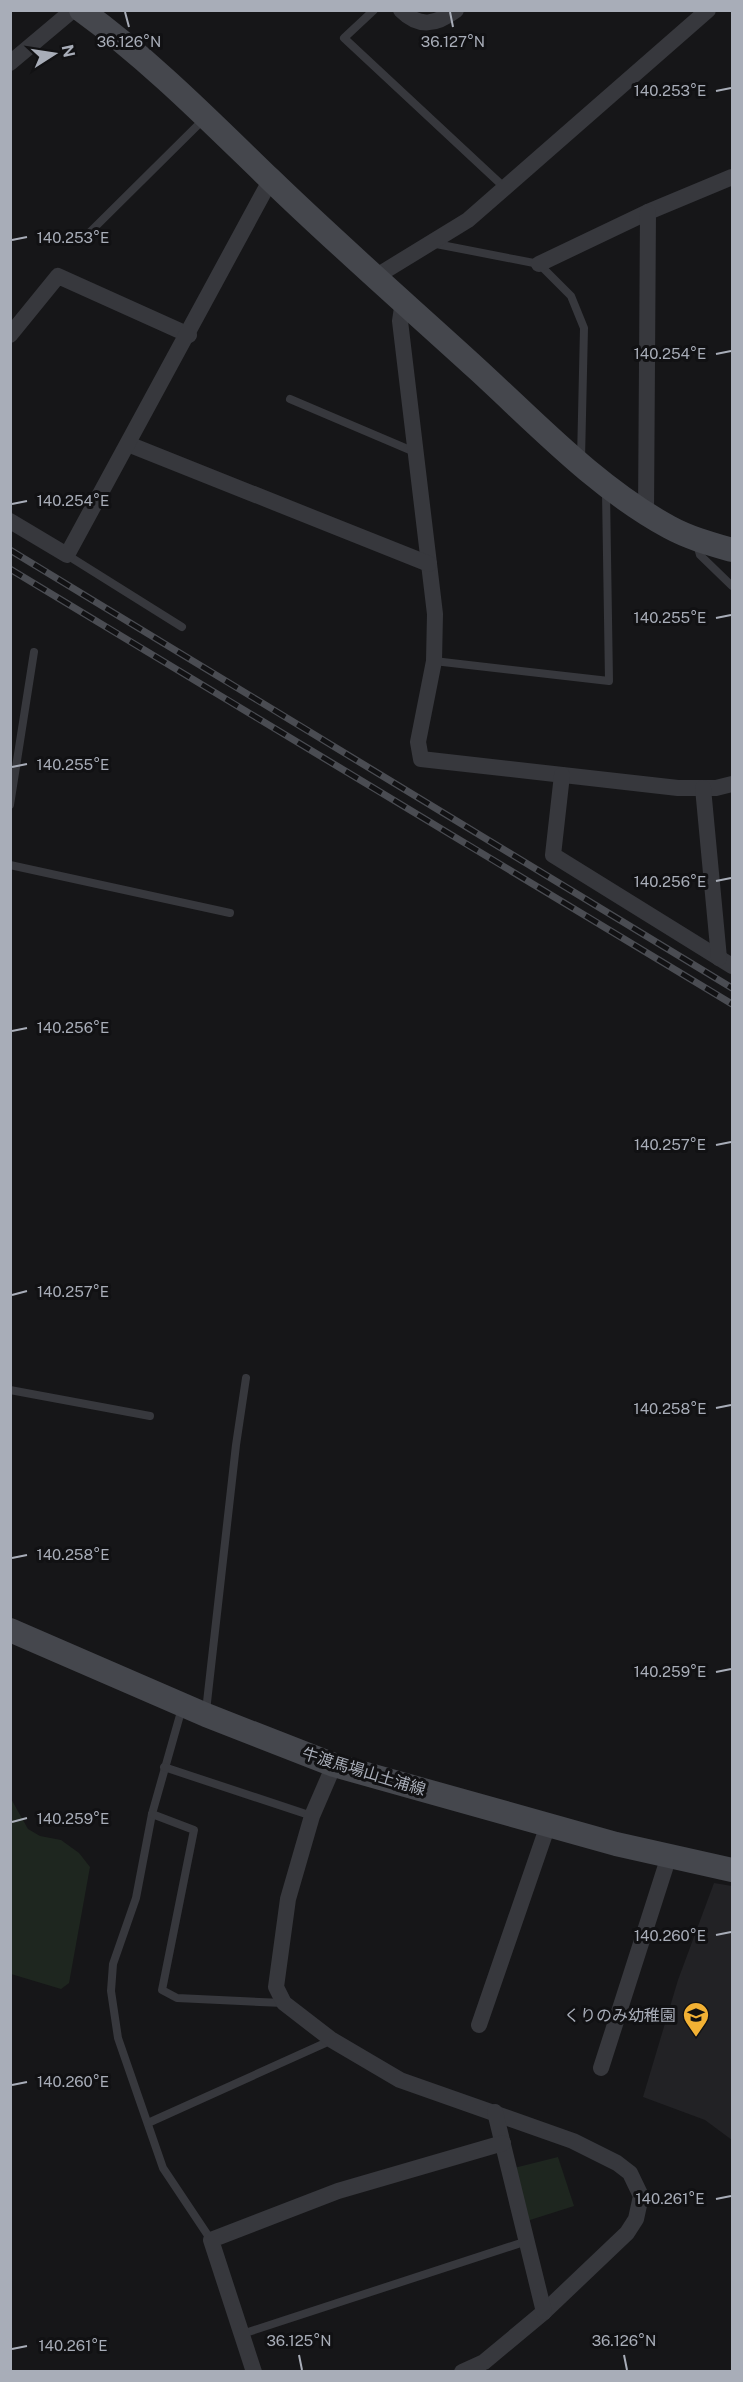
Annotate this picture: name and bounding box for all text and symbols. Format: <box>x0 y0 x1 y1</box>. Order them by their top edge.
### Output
north arrow <box>24 24 84 84</box>
text: 36.126°N <box>97 33 161 50</box>
text: 36.127°N <box>421 33 485 50</box>
text: N <box>58 43 79 59</box>
text: 140.253°E <box>634 82 706 99</box>
text: 140.253°E <box>37 229 109 246</box>
text: 140.254°E <box>634 345 706 362</box>
text: 140.254°E <box>37 492 109 509</box>
text: 140.255°E <box>634 609 706 626</box>
text: 140.255°E <box>37 756 109 773</box>
text: 140.256°E <box>634 873 706 890</box>
text: 140.256°E <box>37 1019 109 1036</box>
text: 140.257°E <box>634 1136 706 1153</box>
text: 140.257°E <box>37 1283 109 1300</box>
text: 140.258°E <box>634 1400 706 1417</box>
text: 140.258°E <box>37 1546 109 1563</box>
text: 140.259°E <box>634 1663 706 1680</box>
street label: 牛渡馬場山土浦線 <box>300 1744 428 1799</box>
text: 140.259°E <box>37 1810 109 1827</box>
text: 140.260°E <box>634 1927 706 1944</box>
school or university icon: くりのみ幼稚園 <box>681 2000 711 2038</box>
place label: くりのみ幼稚園 <box>564 2006 676 2025</box>
text: 140.260°E <box>37 2073 109 2090</box>
text: 140.261°E <box>635 2190 705 2207</box>
text: 36.125°N <box>267 2332 331 2349</box>
text: 36.126°N <box>592 2332 656 2349</box>
text: 140.261°E <box>38 2337 108 2354</box>

